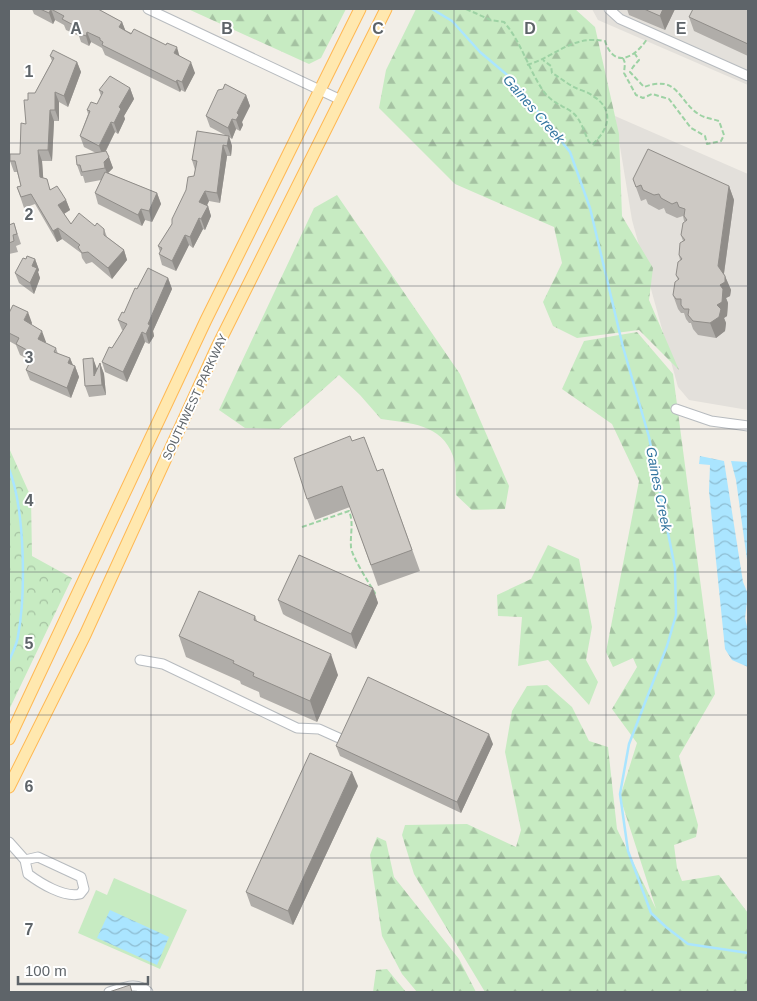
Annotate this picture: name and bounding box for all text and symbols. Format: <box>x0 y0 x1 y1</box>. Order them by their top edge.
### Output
text: A <box>70 20 82 37</box>
text: B <box>221 20 233 37</box>
text: C <box>372 20 384 37</box>
text: D <box>524 20 536 37</box>
text: E <box>676 20 687 37</box>
text: 1 <box>25 63 34 80</box>
water label: Gaines Creek <box>500 71 569 147</box>
text: 2 <box>25 206 34 223</box>
street label: SOUTHWEST PARKWAY <box>160 332 230 462</box>
text: 3 <box>25 349 34 366</box>
water label: Gaines Creek <box>643 445 675 534</box>
text: 4 <box>25 492 34 509</box>
text: 5 <box>25 635 34 652</box>
text: 6 <box>25 778 34 795</box>
text: 7 <box>25 921 34 938</box>
scale bar <box>18 954 148 986</box>
text: 100 m <box>25 962 67 979</box>

